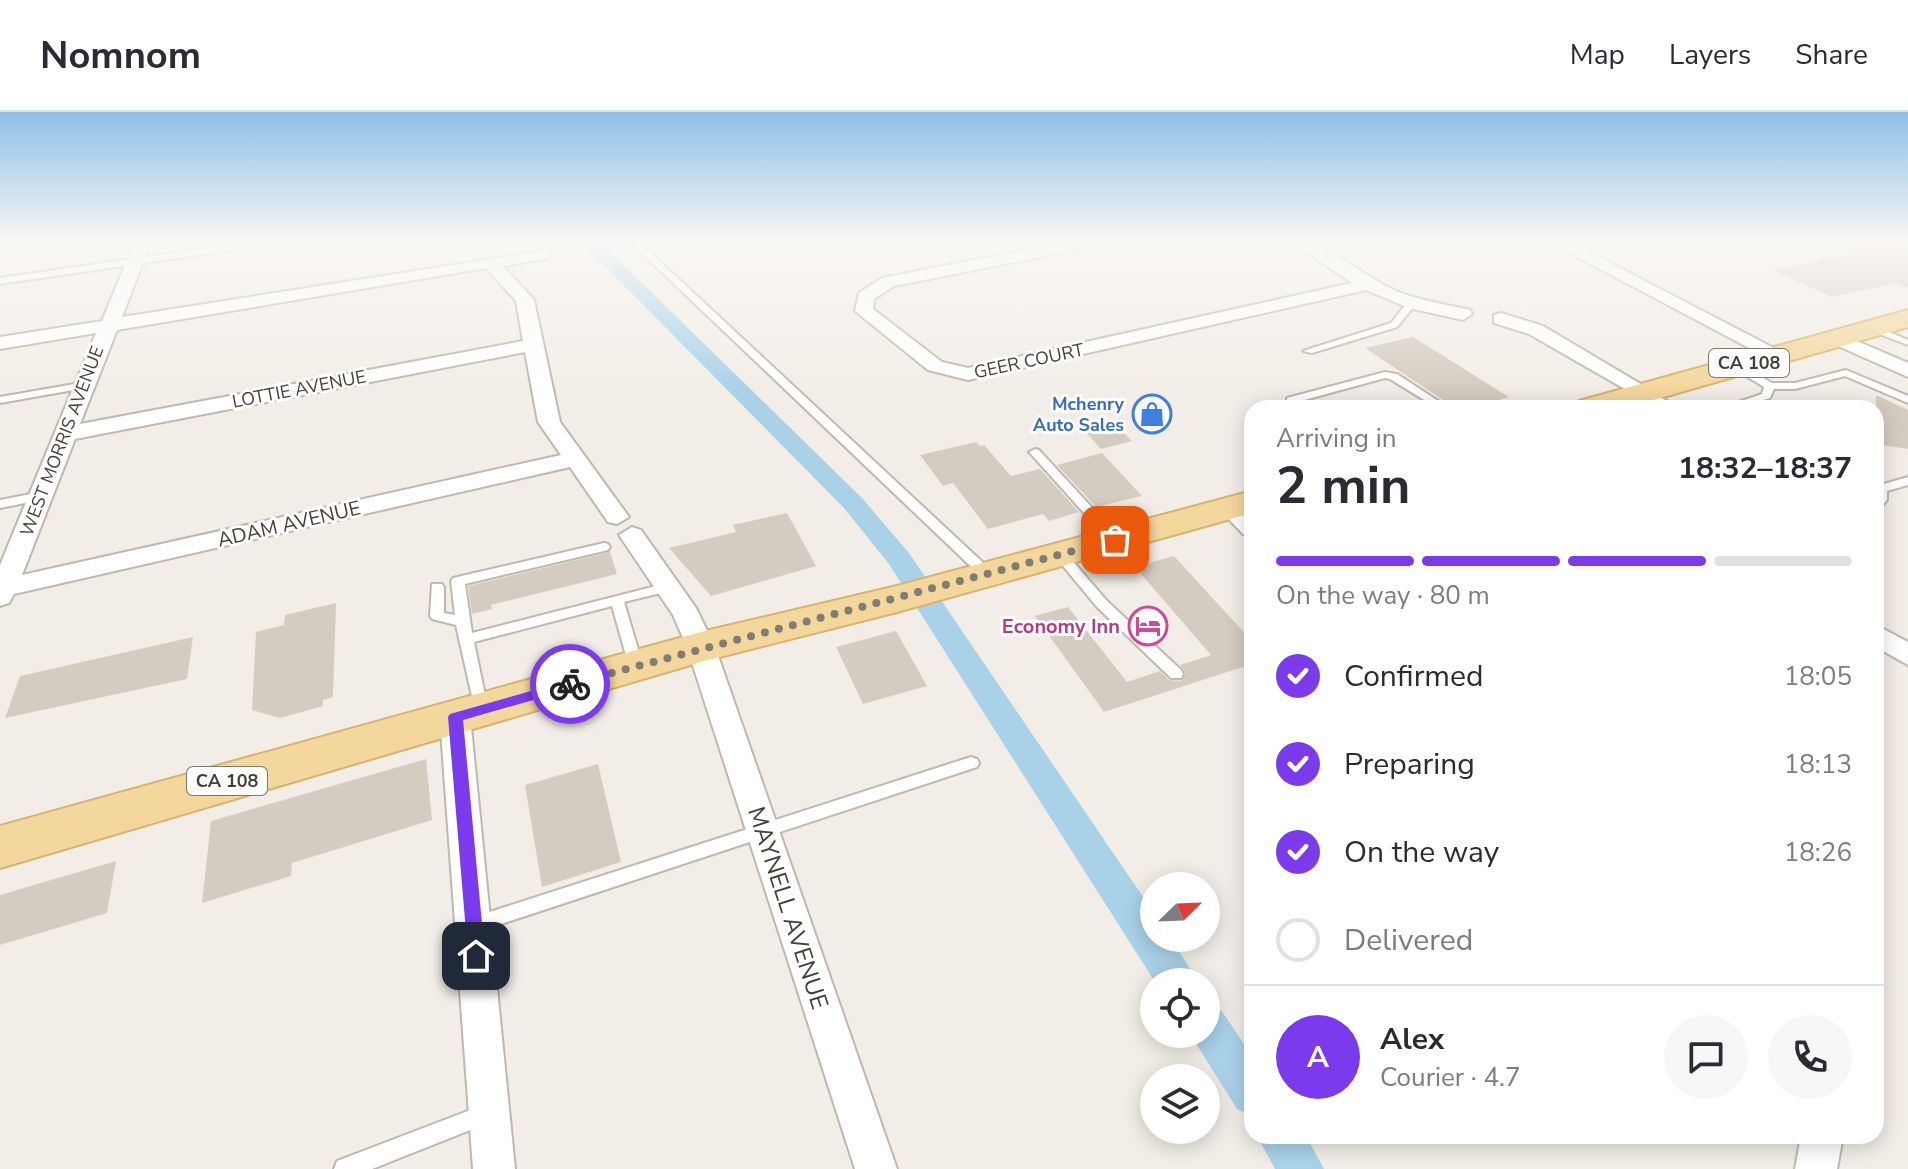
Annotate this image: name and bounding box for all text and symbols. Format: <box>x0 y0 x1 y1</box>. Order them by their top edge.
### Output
text: Nomnom <box>40 30 201 81</box>
text: Map <box>1570 36 1625 74</box>
text: Layers <box>1669 36 1751 74</box>
text: Share <box>1795 36 1868 74</box>
street label: GEER COURT <box>972 338 1086 384</box>
street label: WEST MORRIS AVENUE <box>15 342 109 540</box>
road number: CA 108 <box>1709 349 1789 377</box>
street label: LOTTIE AVENUE <box>230 364 368 414</box>
place label: Mchenry Auto Sales <box>1033 392 1125 437</box>
shop icon: Mchenry Auto Sales <box>1131 393 1173 435</box>
text: Arriving in <box>1276 421 1397 456</box>
text: 18:32–18:37 <box>1678 448 1852 489</box>
text: 2 min <box>1276 450 1411 521</box>
street label: ADAM AVENUE <box>215 494 363 554</box>
pin <box>1081 506 1149 574</box>
icon: bag <box>1093 518 1137 562</box>
text: On the way · 80 m <box>1276 578 1490 613</box>
hotel icon: Economy Inn <box>1127 605 1169 647</box>
place label: Economy Inn <box>1002 613 1120 640</box>
courier <box>530 644 610 724</box>
icon: check <box>1276 654 1320 698</box>
text: Confirmed <box>1344 656 1484 697</box>
text: 18:05 <box>1784 659 1852 694</box>
icon: bike <box>548 662 592 706</box>
icon: check <box>1276 742 1320 786</box>
text: Preparing <box>1344 744 1475 785</box>
text: 18:13 <box>1784 747 1852 782</box>
road number: CA 108 <box>187 767 267 795</box>
street label: MAYNELL AVENUE <box>740 803 836 1013</box>
icon: check <box>1276 830 1320 874</box>
text: On the way <box>1344 832 1499 873</box>
text: 18:26 <box>1784 835 1852 870</box>
north arrow <box>1140 872 1220 952</box>
map controls <box>1140 872 1220 1144</box>
text: Delivered <box>1344 920 1473 961</box>
pin <box>442 922 510 990</box>
icon: home <box>454 934 498 978</box>
button: locate <box>1140 968 1220 1048</box>
button: chat <box>1664 1015 1748 1099</box>
button: phone <box>1768 1015 1852 1099</box>
text: Alex <box>1380 1019 1444 1060</box>
text: A <box>1307 1037 1329 1078</box>
text: Courier · 4.7 <box>1380 1060 1521 1095</box>
button: layers <box>1140 1064 1220 1144</box>

